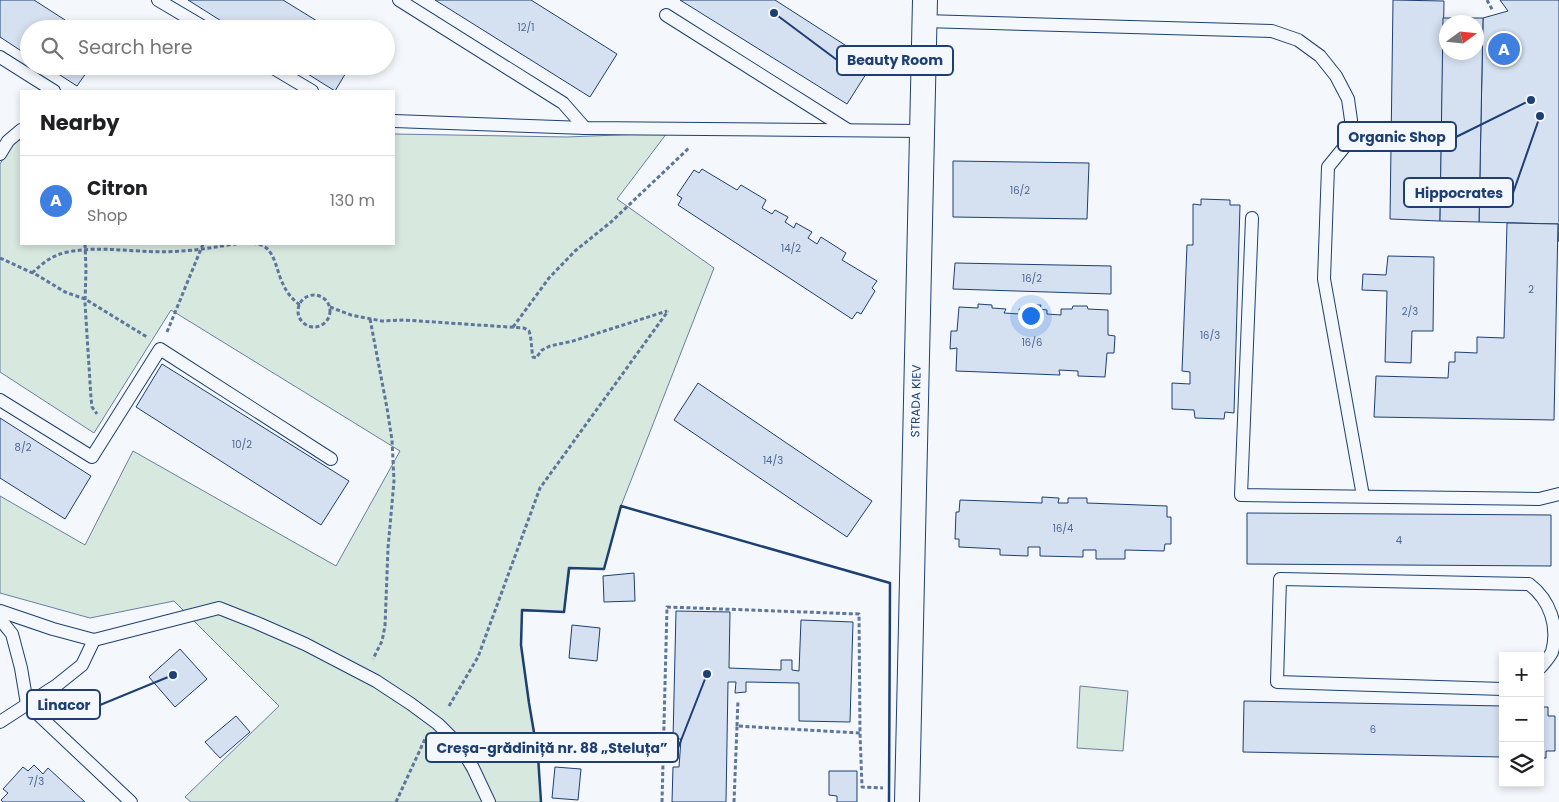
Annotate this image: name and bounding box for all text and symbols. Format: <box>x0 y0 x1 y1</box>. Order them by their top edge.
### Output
north arrow <box>1439 15 1484 60</box>
search box <box>20 20 395 75</box>
house number: 12/1 <box>518 20 534 35</box>
pin: A <box>1488 30 1520 68</box>
icon: search <box>38 34 66 62</box>
text: Search here <box>78 34 192 61</box>
callout: Beauty Room <box>837 46 953 75</box>
text: Beauty Room <box>847 50 943 70</box>
text: Nearby <box>40 108 120 137</box>
callout: Organic Shop <box>1338 122 1456 151</box>
text: Organic Shop <box>1348 127 1446 147</box>
text: Citron <box>87 175 148 202</box>
callout: Hippocrates <box>1404 178 1513 207</box>
house number: 16/2 <box>1010 183 1030 198</box>
text: Hippocrates <box>1415 183 1503 203</box>
text: A <box>50 189 62 212</box>
text: 130 m <box>330 189 375 212</box>
text: Shop <box>87 204 128 227</box>
house number: 14/2 <box>781 241 801 256</box>
house number: 16/2 <box>1022 271 1042 286</box>
house number: 2 <box>1528 282 1534 297</box>
your location <box>1018 303 1044 329</box>
house number: 2/3 <box>1402 304 1418 319</box>
house number: 16/3 <box>1200 328 1220 343</box>
house number: 16/6 <box>1022 335 1042 350</box>
street label: STRADA KIEV <box>906 364 925 438</box>
house number: 10/2 <box>232 437 252 452</box>
house number: 8/2 <box>15 440 32 455</box>
house number: 14/3 <box>763 453 783 468</box>
house number: 16/4 <box>1053 521 1073 536</box>
house number: 4 <box>1396 533 1402 548</box>
map controls <box>1499 652 1544 787</box>
button: + <box>1499 652 1544 697</box>
callout: Linacor <box>27 690 100 719</box>
text: Linacor <box>37 695 91 715</box>
button: − <box>1499 697 1544 742</box>
house number: 6 <box>1370 722 1376 737</box>
callout: Creșa-grădiniță nr. 88 „Steluța” <box>426 733 678 762</box>
text: Creșa-grădiniță nr. 88 „Steluța” <box>436 738 668 758</box>
button: layers <box>1499 742 1544 787</box>
house number: 7/3 <box>28 774 44 789</box>

